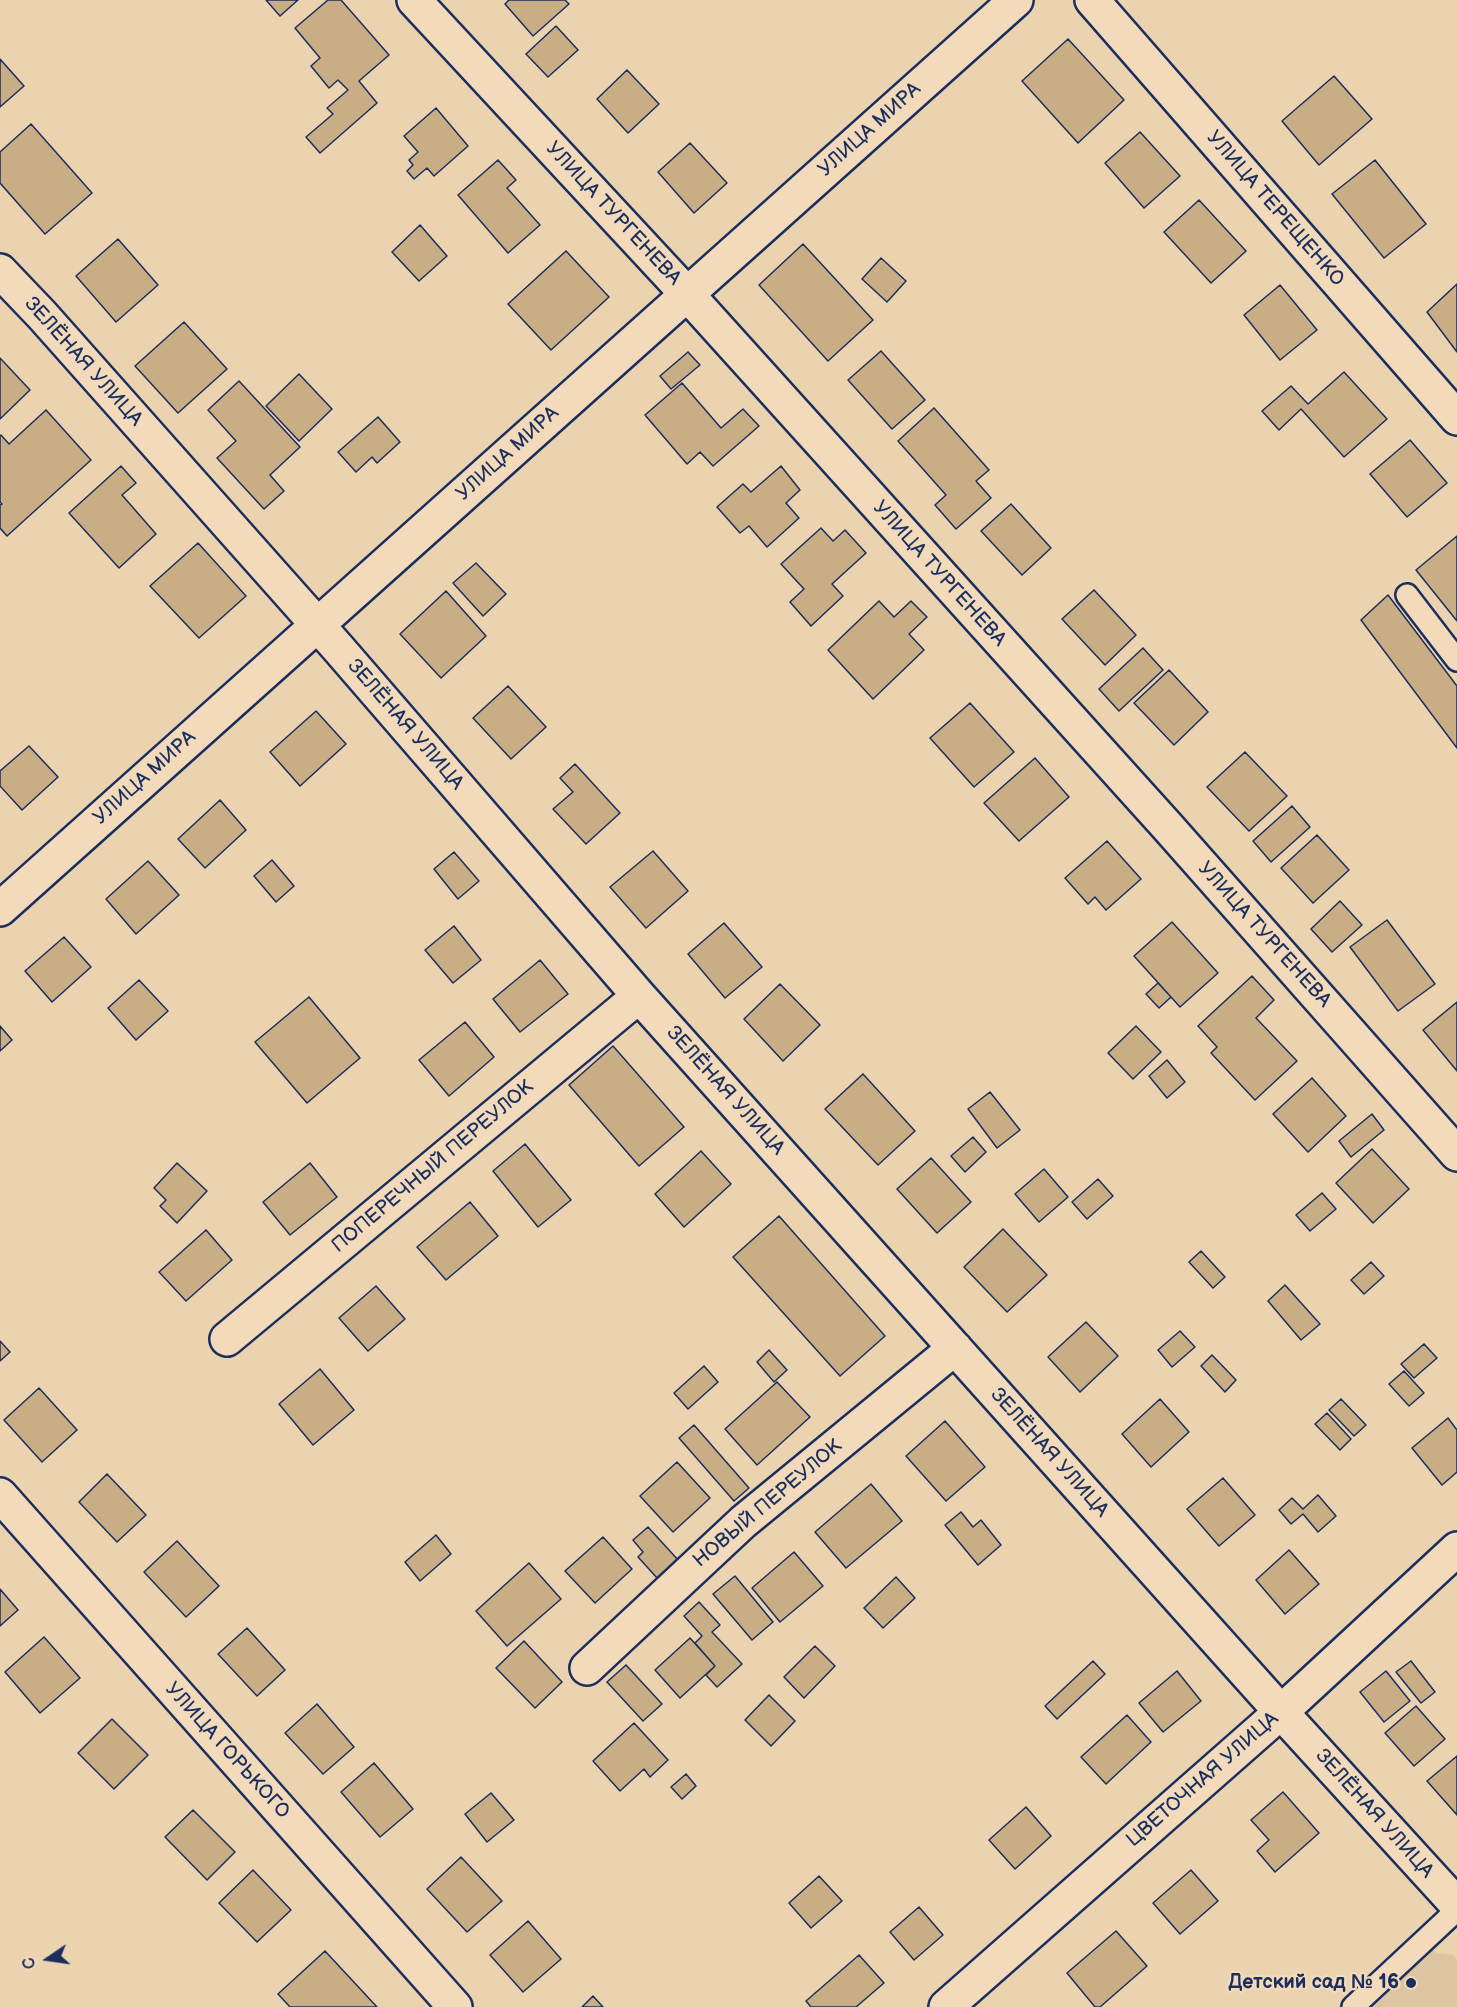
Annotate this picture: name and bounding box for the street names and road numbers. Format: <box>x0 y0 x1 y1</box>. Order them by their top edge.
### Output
street label: УЛИЦА МИРА <box>814 78 926 182</box>
street label: УЛИЦА ТЕРЕЩЕНКО <box>1201 126 1349 292</box>
street label: УЛИЦА ТУРГЕНЕВА <box>540 137 686 291</box>
street label: ЗЕЛЁНАЯ УЛИЦА <box>19 293 147 431</box>
street label: УЛИЦА МИРА <box>452 402 564 506</box>
street label: УЛИЦА ТУРГЕНЕВА <box>867 496 1011 652</box>
street label: ЗЕЛЁНАЯ УЛИЦА <box>342 655 468 795</box>
street label: УЛИЦА МИРА <box>89 726 201 830</box>
street label: УЛИЦА ТУРГЕНЕВА <box>1192 857 1336 1013</box>
street label: ЗЕЛЁНАЯ УЛИЦА <box>661 1022 789 1160</box>
street label: ПОПЕРЕЧНЫЙ ПЕРЕУЛОК <box>327 1076 539 1258</box>
street label: ЗЕЛЁНАЯ УЛИЦА <box>985 1384 1113 1522</box>
street label: НОВЫЙ ПЕРЕУЛОК <box>689 1435 847 1573</box>
street label: УЛИЦА ГОРЬКОГО <box>160 1678 294 1824</box>
street label: ЦВЕТОЧНАЯ УЛИЦА <box>1122 1708 1284 1852</box>
street label: ЗЕЛЁНАЯ УЛИЦА <box>1310 1745 1438 1883</box>

